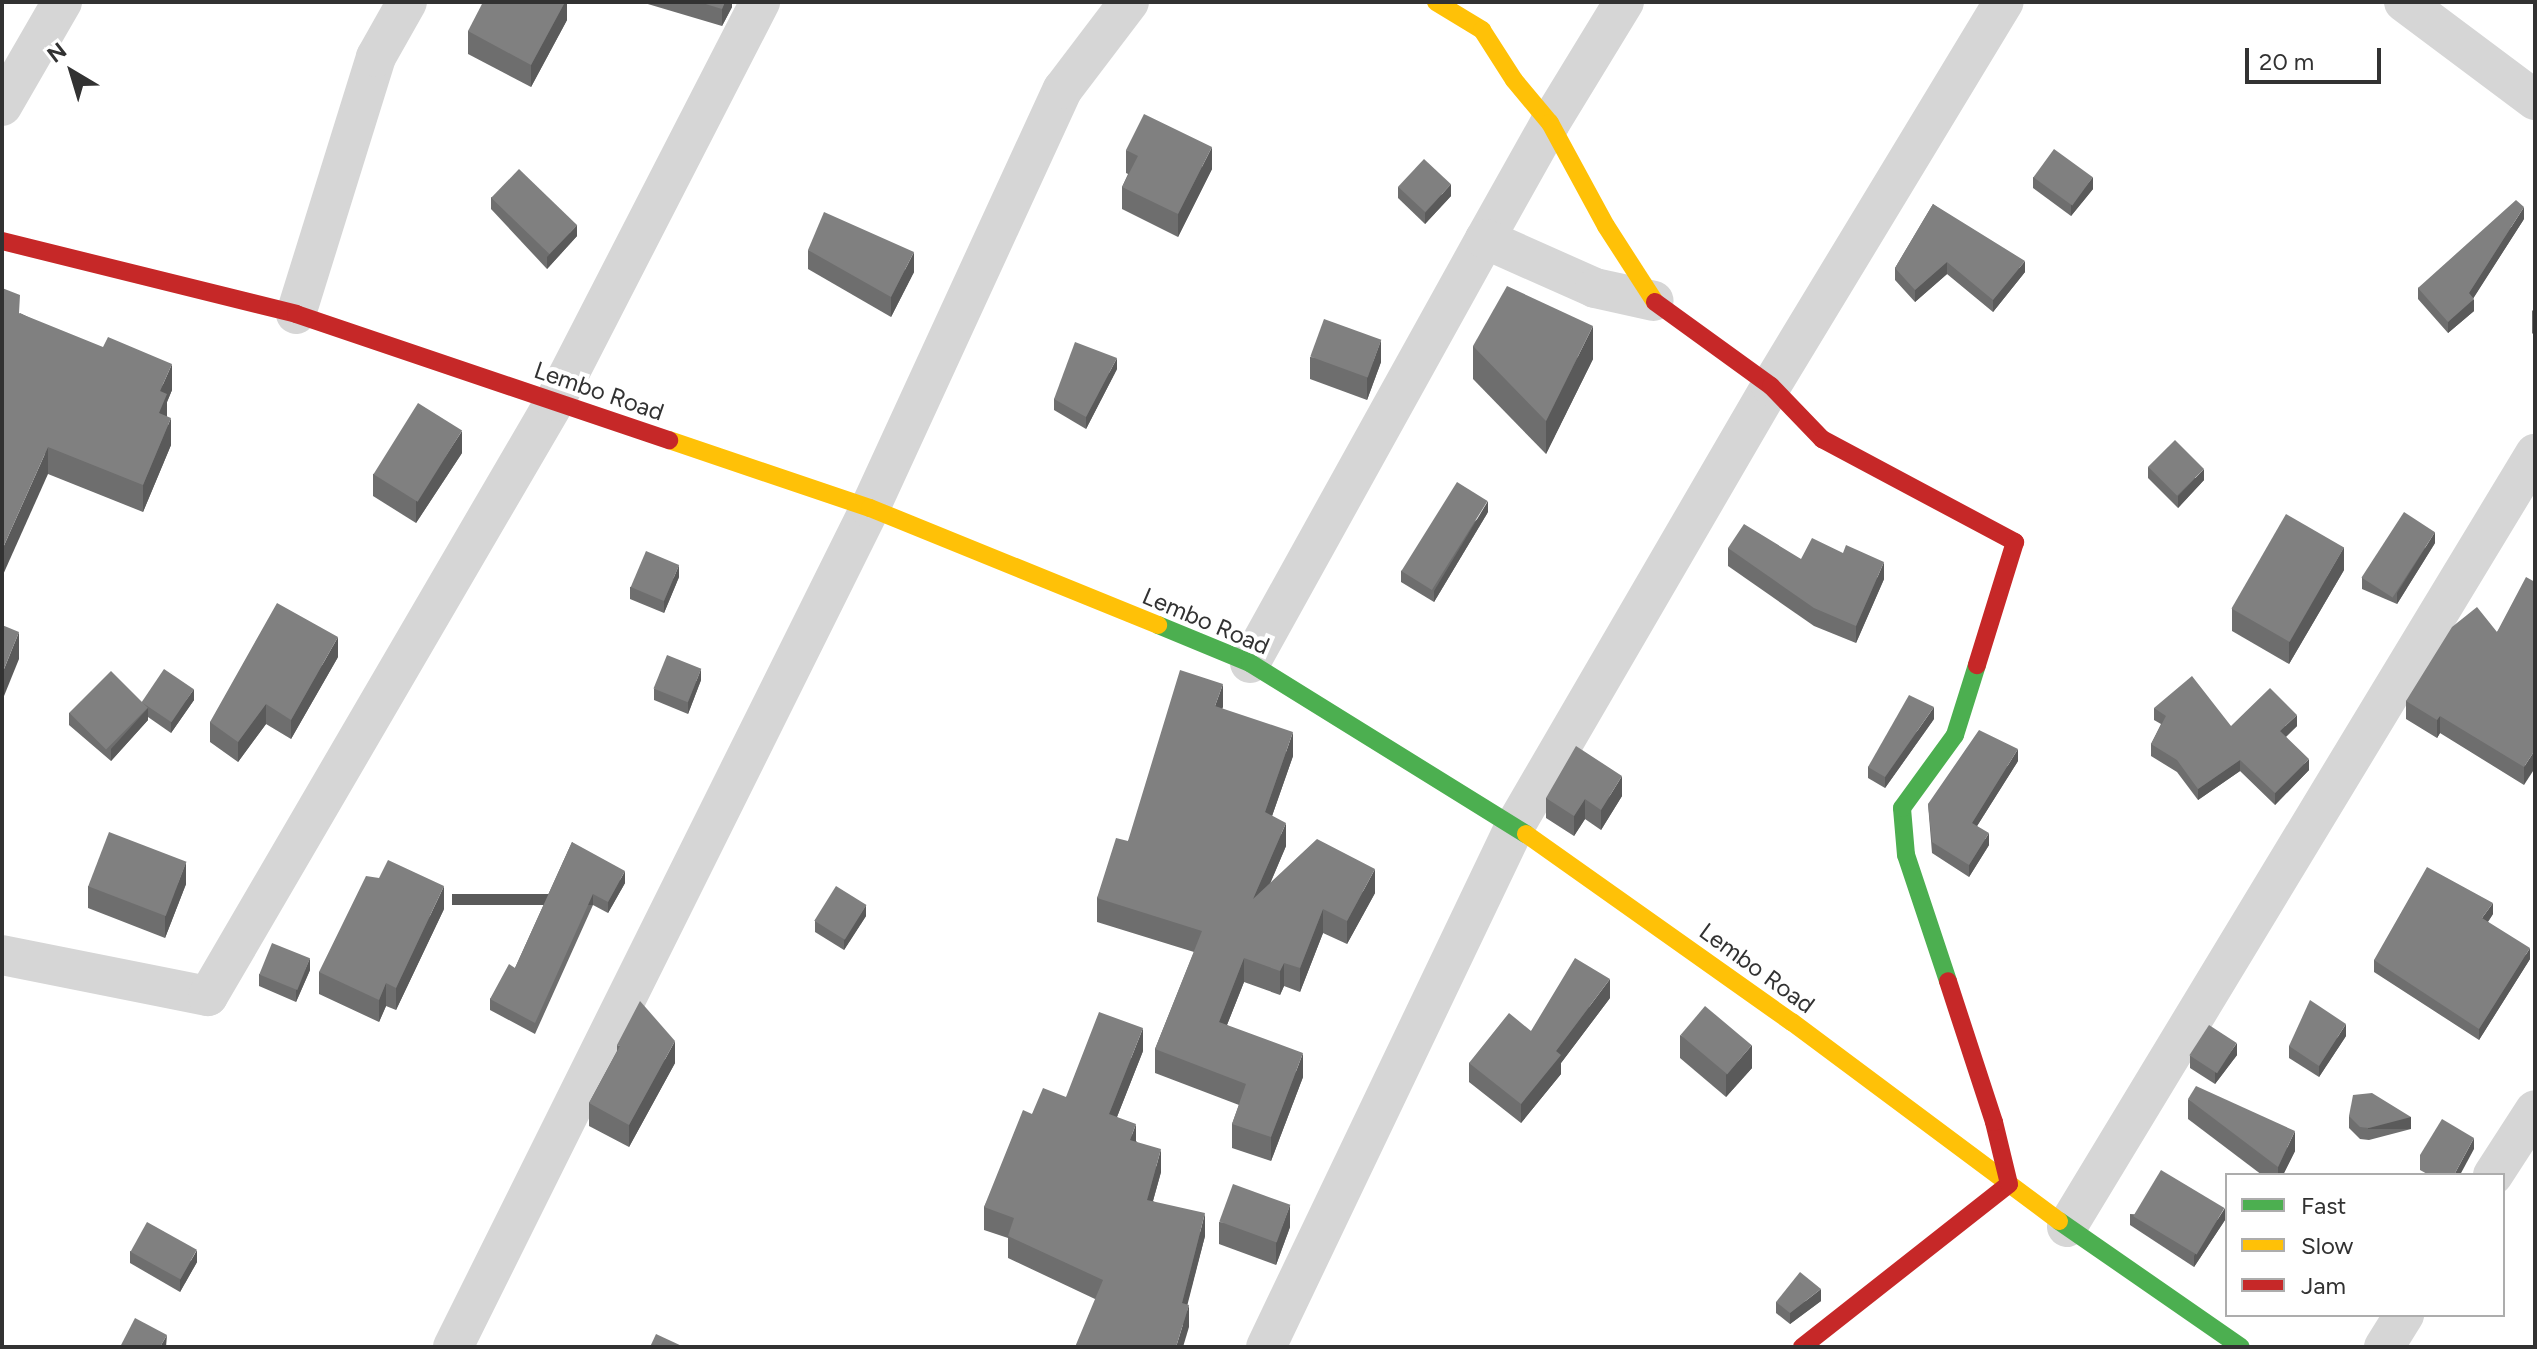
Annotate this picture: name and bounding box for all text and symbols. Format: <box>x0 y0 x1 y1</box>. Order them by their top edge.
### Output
north arrow <box>32 32 112 112</box>
scale bar <box>2249 32 2385 82</box>
text: N <box>42 37 72 69</box>
text: 20 m <box>2259 47 2314 76</box>
street label: Lembo Road <box>530 355 668 427</box>
street label: Lembo Road <box>1138 581 1274 661</box>
street label: Lembo Road <box>1694 917 1820 1019</box>
legend <box>2225 1173 2505 1317</box>
text: Fast <box>2301 1191 2346 1220</box>
text: Slow <box>2301 1231 2353 1260</box>
text: Jam <box>2301 1271 2346 1300</box>

